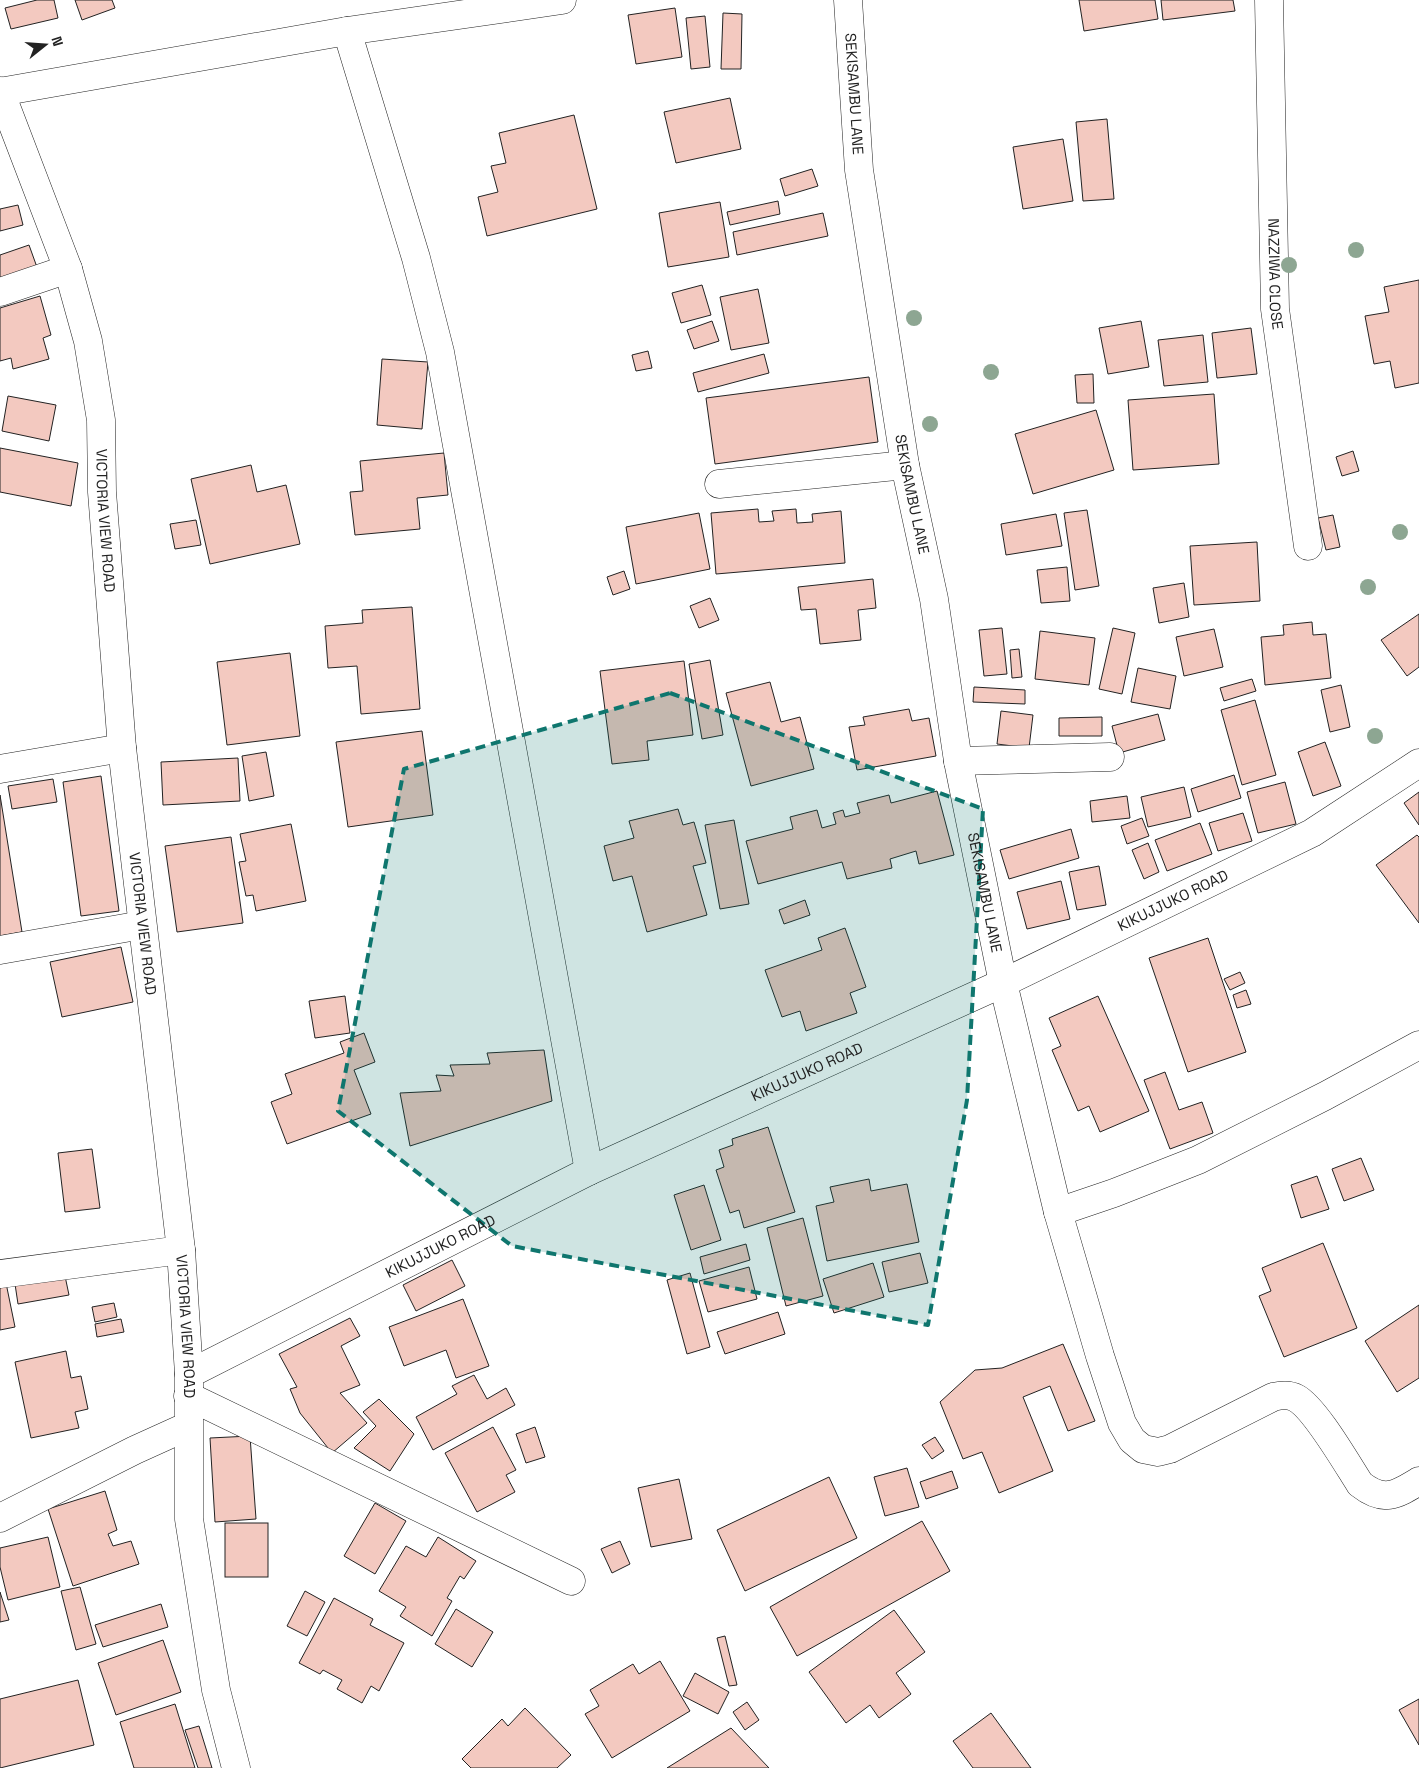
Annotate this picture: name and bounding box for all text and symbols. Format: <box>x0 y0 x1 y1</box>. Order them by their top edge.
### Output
north arrow <box>20 20 70 70</box>
street label: SEKISAMBU LANE <box>841 32 868 155</box>
text: N <box>47 34 67 48</box>
street label: NAZZIWA CLOSE <box>1264 218 1288 331</box>
street label: SEKISAMBU LANE <box>891 433 934 556</box>
street label: VICTORIA VIEW ROAD <box>92 449 120 593</box>
street label: SEKISAMBU LANE <box>964 831 1007 954</box>
street label: VICTORIA VIEW ROAD <box>125 851 161 996</box>
street label: KIKUJJUKO ROAD <box>1114 865 1231 935</box>
street label: KIKUJJUKO ROAD <box>748 1038 866 1105</box>
street label: KIKUJJUKO ROAD <box>382 1210 498 1282</box>
street label: VICTORIA VIEW ROAD <box>172 1254 199 1398</box>

